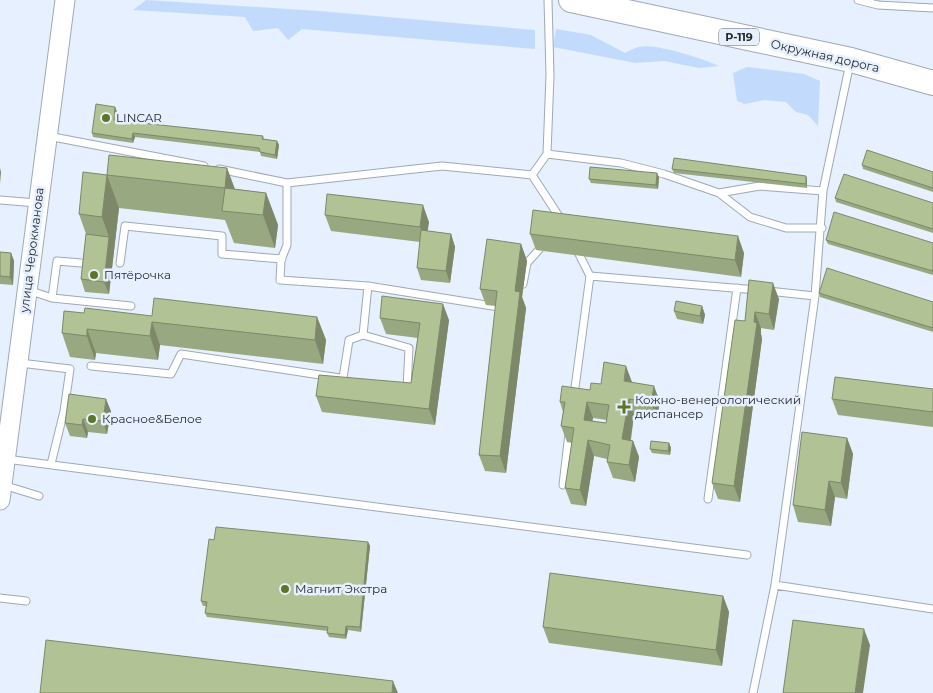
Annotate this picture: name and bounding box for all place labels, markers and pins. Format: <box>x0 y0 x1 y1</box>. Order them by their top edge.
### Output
place label: LINCAR <box>116 110 162 125</box>
marker: LINCAR <box>100 112 112 124</box>
place label: Пятёрочка <box>104 267 171 282</box>
marker: Пятёрочка <box>88 269 100 281</box>
place label: Кожно-венерологический диспансер <box>635 392 801 421</box>
marker: Кожно-венерологический диспансер <box>617 400 631 414</box>
place label: Красное&Белое <box>102 411 202 426</box>
marker: Красное&Белое <box>86 413 98 425</box>
place label: Магнит Экстра <box>295 581 387 596</box>
marker: Магнит Экстра <box>279 583 291 595</box>

